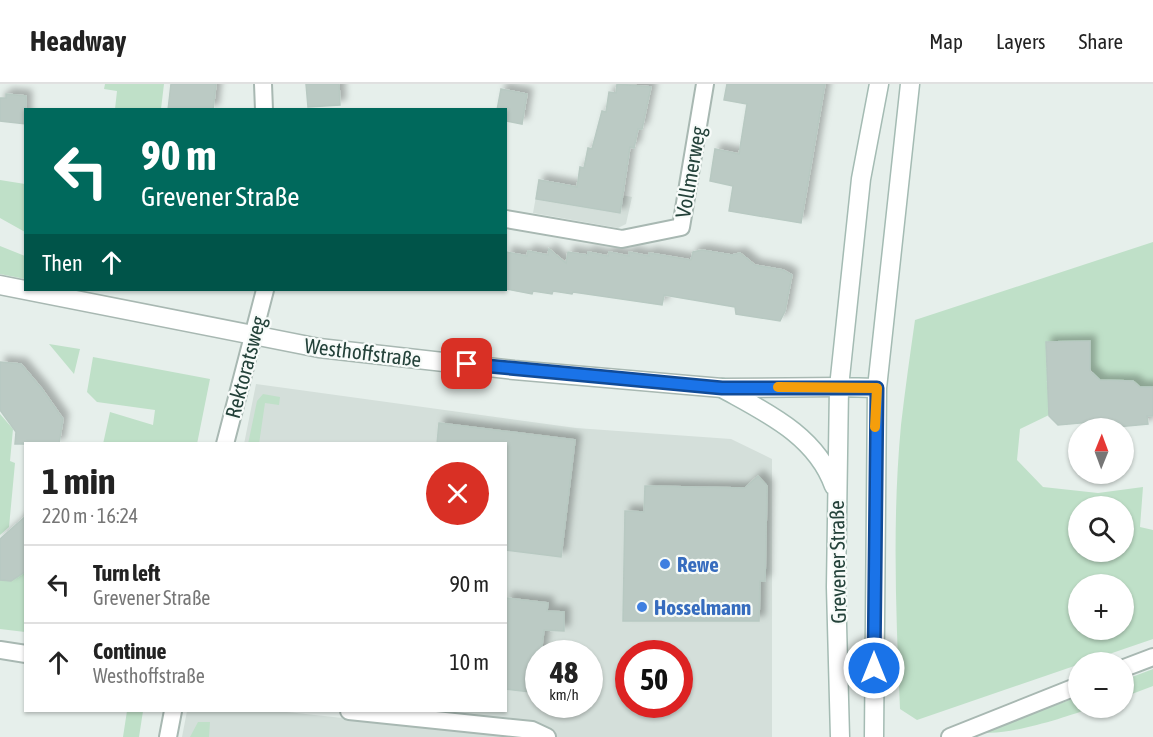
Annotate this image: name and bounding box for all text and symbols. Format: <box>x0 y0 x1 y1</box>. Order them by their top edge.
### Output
text: Headway <box>30 25 126 57</box>
text: Map <box>929 29 963 53</box>
text: Layers <box>996 29 1046 53</box>
text: Share <box>1079 29 1123 53</box>
street label: Vollmerweg <box>670 124 710 220</box>
text: 90 m <box>141 131 216 179</box>
icon: left <box>42 132 120 210</box>
text: Grevener Straße <box>141 181 299 212</box>
icon: ahead <box>95 246 128 279</box>
text: Then <box>42 250 83 276</box>
street label: Rektoratsweg <box>220 313 270 421</box>
street label: Westhoffstraße <box>303 333 423 371</box>
pin <box>441 338 492 389</box>
icon: arrive <box>450 347 483 380</box>
north arrow <box>1068 418 1134 484</box>
map controls <box>1068 418 1134 718</box>
text: 1 min <box>42 460 116 502</box>
button: close <box>426 462 489 525</box>
button: search <box>1068 496 1134 562</box>
street label: Grevener Straße <box>824 500 850 624</box>
text: 220 m · 16:24 <box>42 504 138 527</box>
place label: Rewe <box>677 552 719 576</box>
marker: Rewe <box>658 557 672 571</box>
text: Turn left <box>93 560 160 586</box>
icon: left <box>42 568 75 601</box>
text: 90 m <box>449 571 489 597</box>
button: + <box>1068 574 1134 640</box>
text: Grevener Straße <box>93 586 210 609</box>
place label: Hosselmann <box>654 595 751 619</box>
marker: Hosselmann <box>635 600 649 614</box>
position arrow <box>842 636 906 700</box>
text: Continue <box>93 638 167 664</box>
speed limit sign: 50 <box>615 640 693 718</box>
icon: ahead <box>42 646 75 679</box>
text: 10 m <box>449 649 489 675</box>
button: − <box>1068 652 1134 718</box>
text: 48 <box>550 655 578 689</box>
text: Westhoffstraße <box>93 664 205 687</box>
text: km/h <box>549 686 579 703</box>

